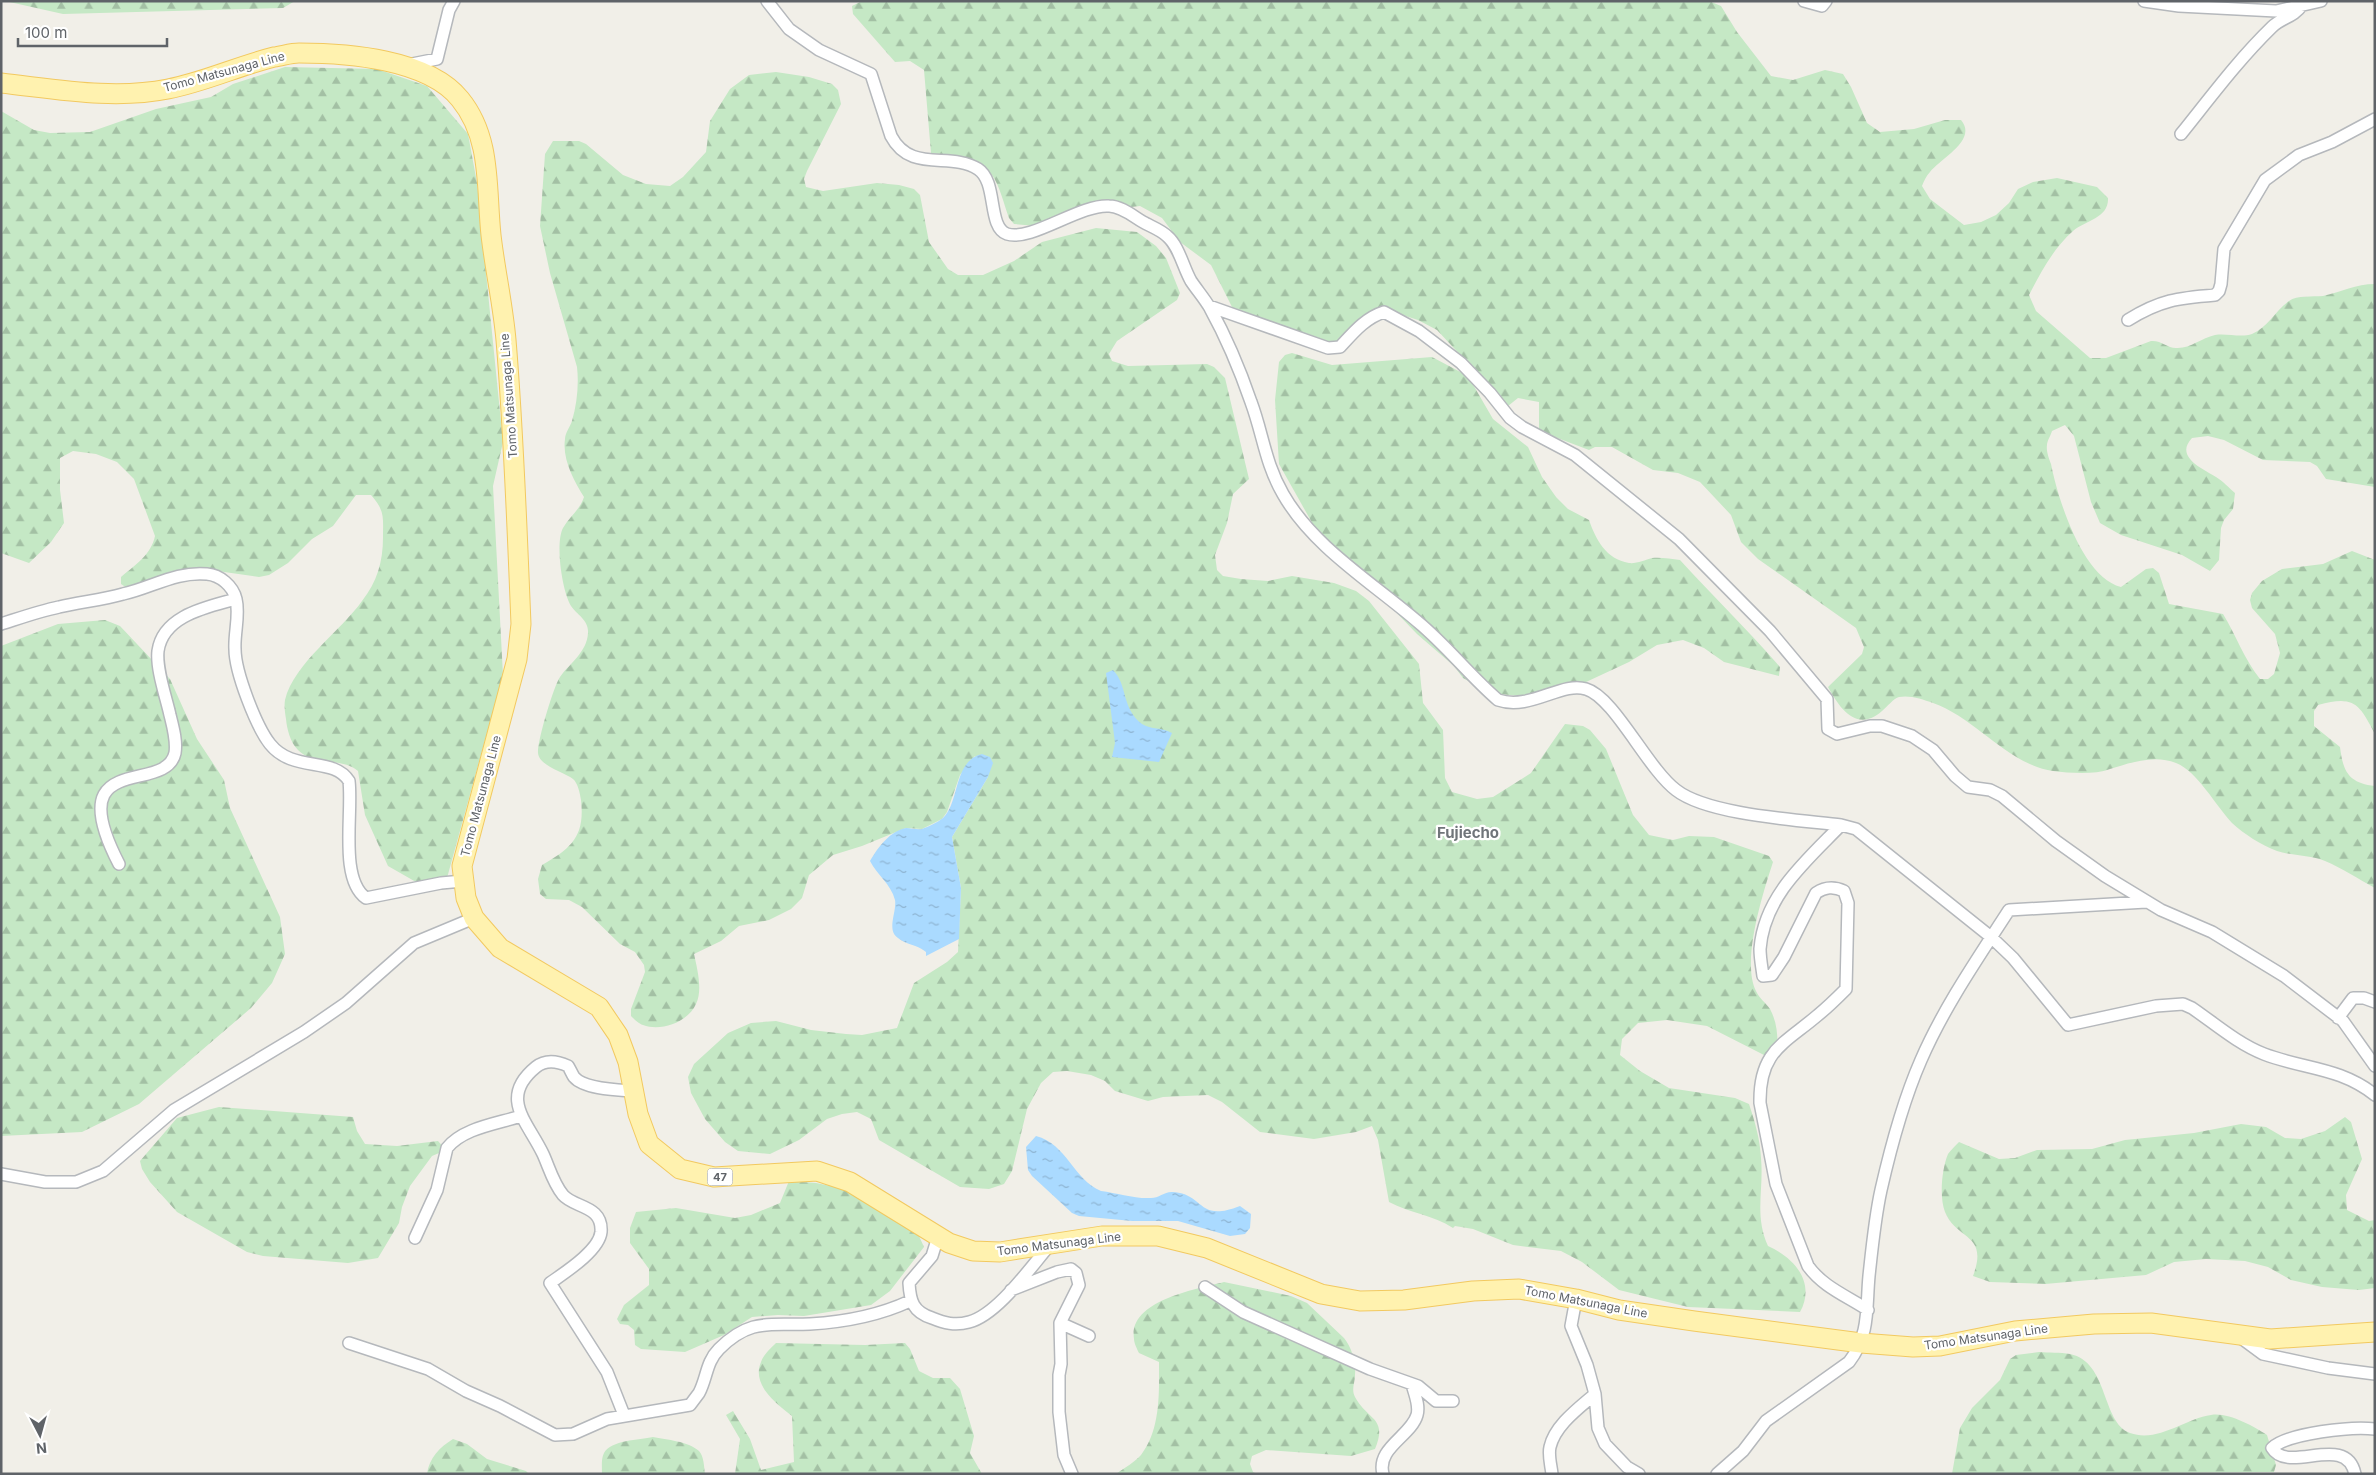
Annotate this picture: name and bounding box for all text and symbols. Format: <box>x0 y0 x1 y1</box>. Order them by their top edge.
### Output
scale bar <box>18 15 166 47</box>
text: 100 m <box>25 23 67 42</box>
street label: Tomo Matsunaga Line <box>162 48 286 95</box>
street label: Tomo Matsunaga Line <box>497 333 520 459</box>
street label: Tomo Matsunaga Line <box>457 734 504 858</box>
district label: Fujiecho <box>1437 823 1499 842</box>
road number: 47 <box>708 1168 732 1186</box>
street label: Tomo Matsunaga Line <box>996 1228 1122 1259</box>
street label: Tomo Matsunaga Line <box>1523 1282 1649 1321</box>
street label: Tomo Matsunaga Line <box>1923 1320 2049 1353</box>
north arrow <box>15 1410 65 1460</box>
text: N <box>35 1439 48 1457</box>

